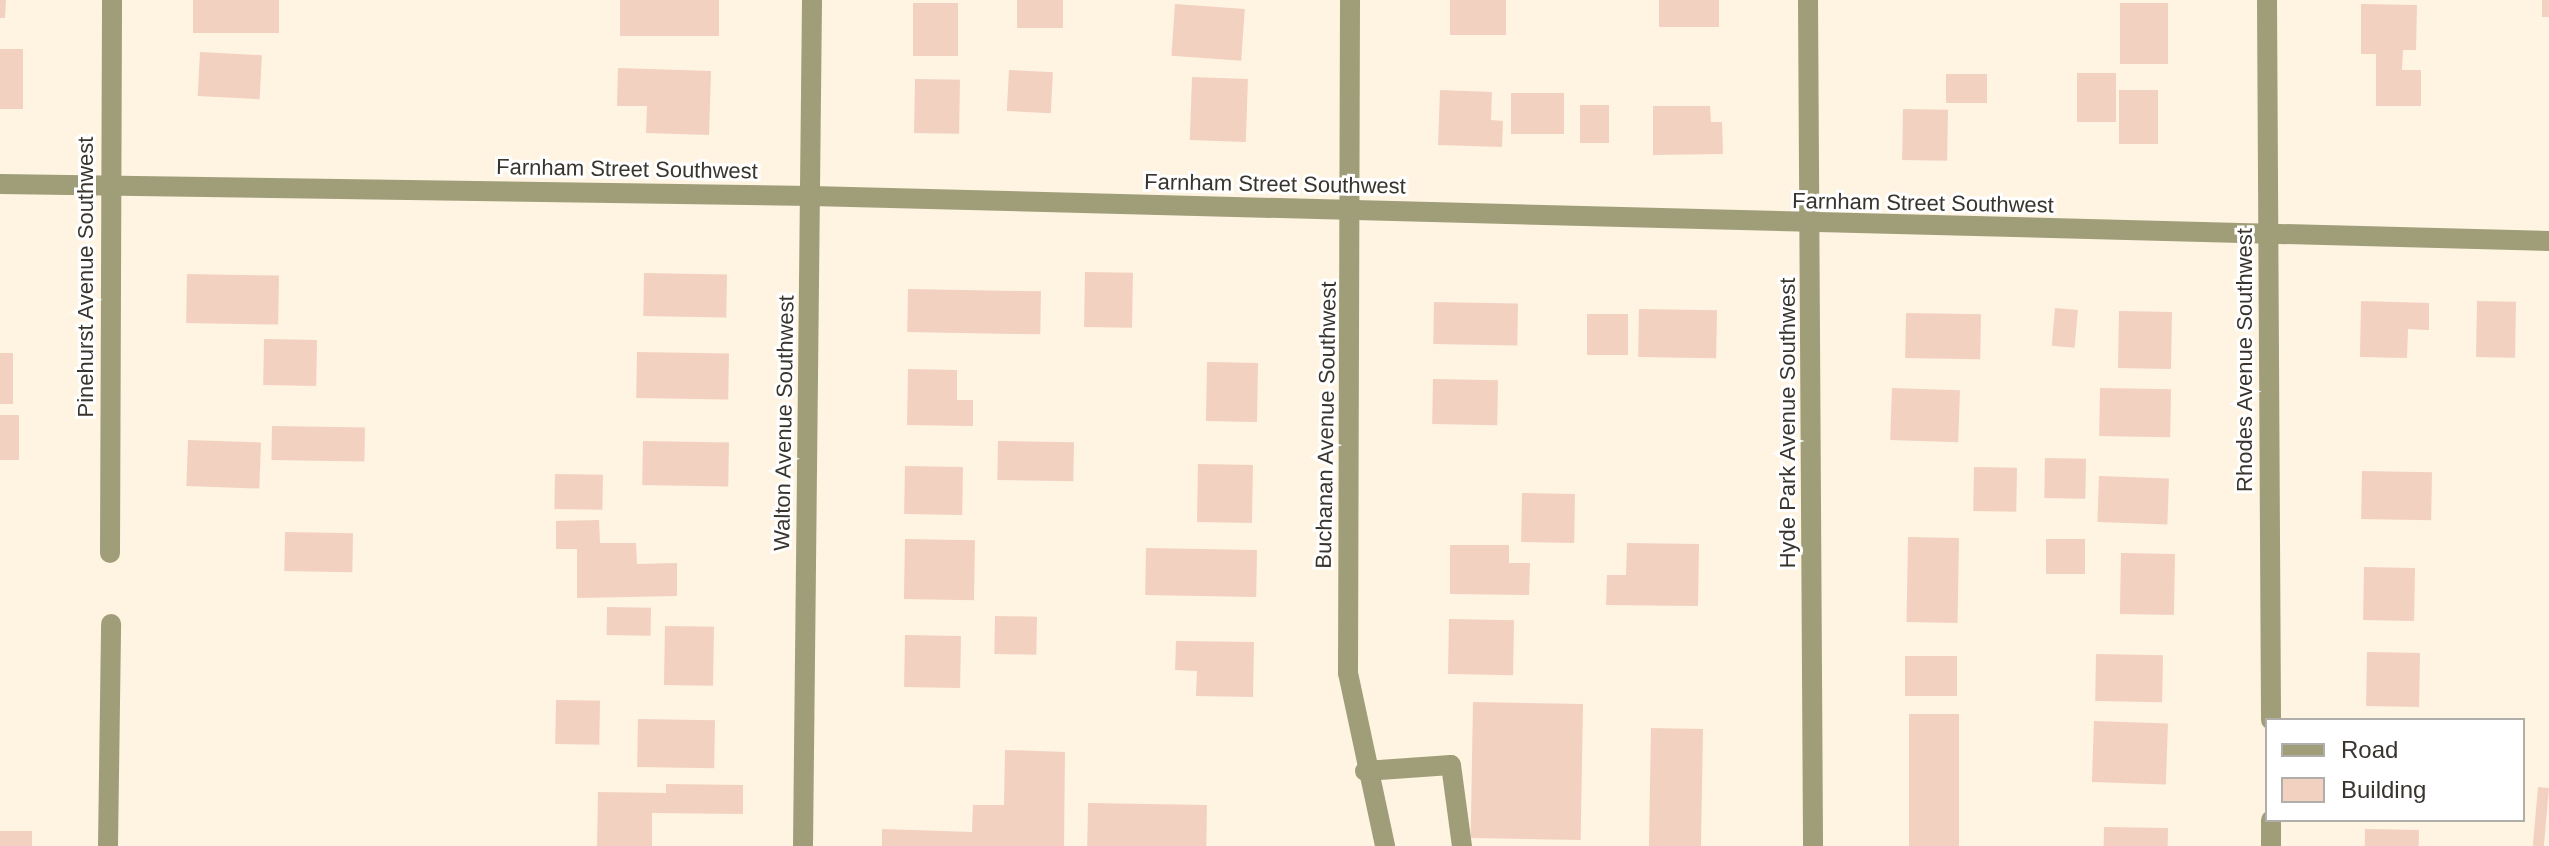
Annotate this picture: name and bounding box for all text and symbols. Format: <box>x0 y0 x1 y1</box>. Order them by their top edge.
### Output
street label: Pinehurst Avenue Southwest <box>73 136 99 418</box>
street label: Farnham Street Southwest <box>496 154 758 184</box>
street label: Farnham Street Southwest <box>1144 169 1406 199</box>
street label: Farnham Street Southwest <box>1792 188 2054 218</box>
street label: Rhodes Avenue Southwest <box>2232 228 2258 492</box>
street label: Hyde Park Avenue Southwest <box>1775 277 1801 569</box>
street label: Buchanan Avenue Southwest <box>1310 281 1342 569</box>
street label: Walton Avenue Southwest <box>769 294 799 552</box>
legend <box>2265 718 2525 822</box>
text: Road <box>2341 736 2398 763</box>
text: Building <box>2341 776 2426 803</box>

